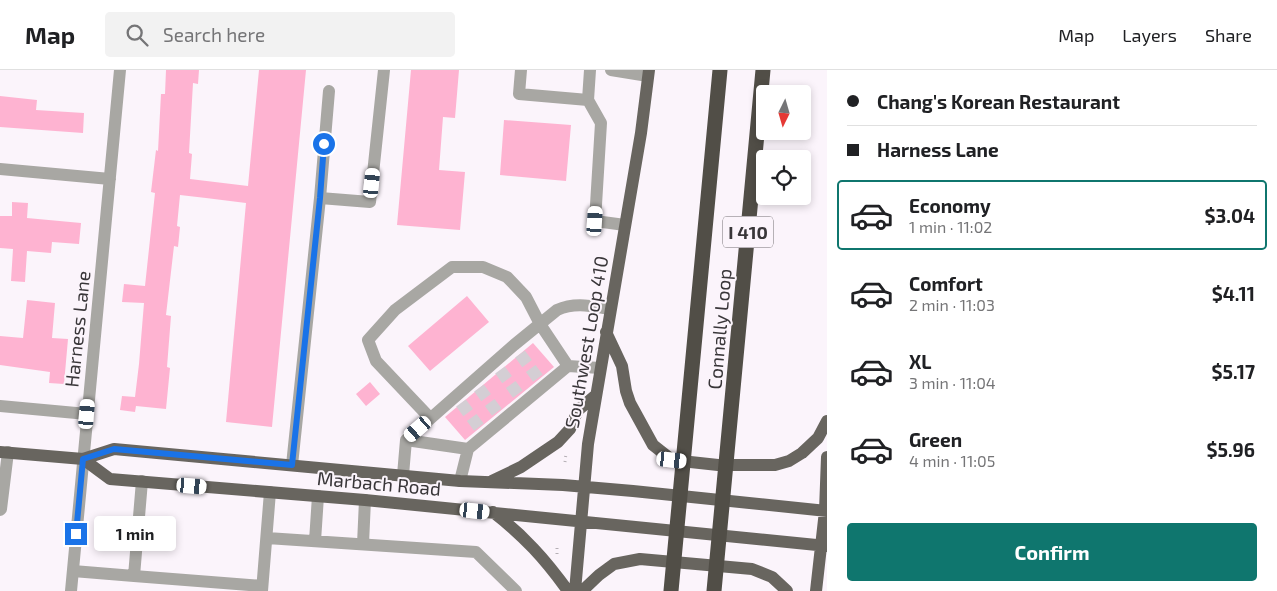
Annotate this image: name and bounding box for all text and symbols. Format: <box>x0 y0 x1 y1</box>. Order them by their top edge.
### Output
search box <box>105 12 455 57</box>
text: Map <box>25 20 75 49</box>
icon: search <box>123 21 151 49</box>
text: Search here <box>163 23 265 46</box>
text: Map <box>1058 24 1094 46</box>
text: Layers <box>1122 24 1177 46</box>
text: Share <box>1205 24 1252 46</box>
north arrow <box>756 85 811 140</box>
map controls <box>756 85 811 205</box>
text: Chang's Korean Restaurant <box>877 90 1120 113</box>
route start <box>313 133 335 155</box>
text: Harness Lane <box>877 138 999 161</box>
button: locate <box>756 150 811 205</box>
car <box>362 167 381 199</box>
icon: car <box>849 193 894 238</box>
text: Economy <box>909 194 991 217</box>
text: $3.04 <box>1204 204 1255 227</box>
car <box>586 206 603 236</box>
road number: I 410 <box>723 216 773 248</box>
text: 1 min · 11:02 <box>909 217 992 236</box>
street label: Southwest Loop 410 <box>560 254 612 430</box>
street label: Connally Loop <box>702 268 736 390</box>
street label: Harness Lane <box>59 270 95 388</box>
icon: car <box>849 271 894 316</box>
text: Comfort <box>909 272 983 295</box>
text: $4.11 <box>1212 282 1255 305</box>
text: 2 min · 11:03 <box>909 295 995 314</box>
icon: car <box>849 349 894 394</box>
text: XL <box>909 350 931 373</box>
text: $5.17 <box>1211 360 1255 383</box>
text: 3 min · 11:04 <box>909 373 996 392</box>
car <box>78 398 95 430</box>
car <box>401 413 434 445</box>
icon: car <box>849 427 894 472</box>
text: Green <box>909 428 962 451</box>
text: $5.96 <box>1206 438 1255 461</box>
car <box>656 451 687 469</box>
text: 4 min · 11:05 <box>909 451 995 470</box>
street label: Marbach Road <box>316 466 442 500</box>
car <box>176 477 207 495</box>
car <box>459 502 490 520</box>
callout: 1 min <box>94 516 176 552</box>
route end <box>65 523 87 545</box>
button: Confirm <box>847 523 1257 581</box>
text: 1 min <box>116 524 154 543</box>

